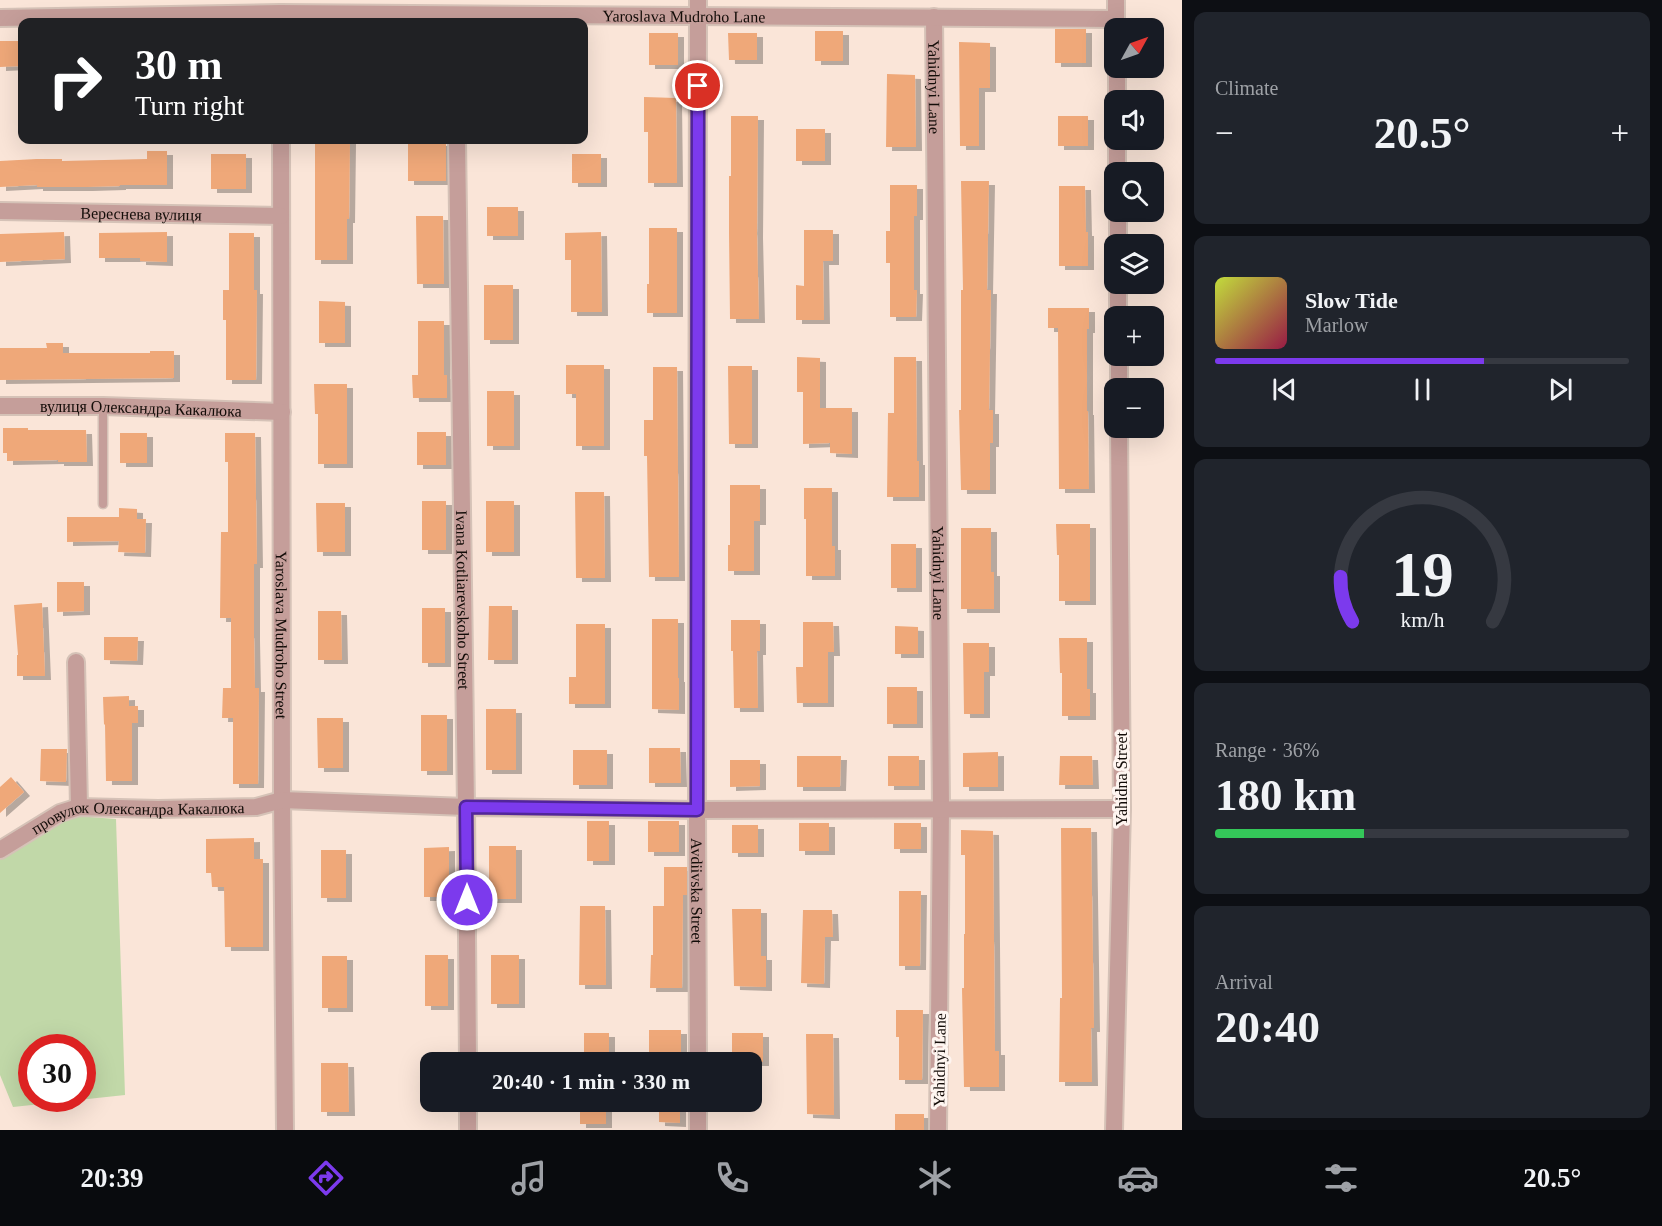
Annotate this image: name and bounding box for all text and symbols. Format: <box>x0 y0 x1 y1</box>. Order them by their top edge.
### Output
street label: Yaroslava Mudroho Lane <box>602 7 765 25</box>
north arrow <box>1104 18 1164 78</box>
map controls <box>1104 18 1164 438</box>
street label: Yahidnyi Lane <box>925 40 943 134</box>
icon: right <box>36 42 114 120</box>
text: 30 m <box>135 42 223 88</box>
pin <box>672 60 723 111</box>
icon: arrive <box>681 69 714 102</box>
text: Climate <box>1215 77 1278 99</box>
button: sound <box>1104 90 1164 150</box>
text: Turn right <box>135 91 244 121</box>
text: 20.5° <box>1374 108 1470 158</box>
text: − <box>1215 115 1234 151</box>
text: + <box>1610 115 1629 151</box>
button: search <box>1104 162 1164 222</box>
street label: Вереснева вулиця <box>80 204 202 224</box>
button: layers <box>1104 234 1164 294</box>
text: Slow Tide <box>1305 288 1398 313</box>
button: + <box>1104 306 1164 366</box>
text: Marlow <box>1305 314 1368 336</box>
icon: previous <box>1268 373 1301 406</box>
icon: pause <box>1406 373 1439 406</box>
icon: next <box>1544 373 1577 406</box>
button: − <box>1104 378 1164 438</box>
street label: вулиця Олександра Какалюка <box>40 398 242 420</box>
street label: Ivana Kotliarevskoho Street <box>453 510 472 690</box>
street label: Yahidnyi Lane <box>929 526 947 620</box>
text: 19 <box>1391 540 1453 609</box>
street label: Yaroslava Mudroho Street <box>273 551 290 720</box>
text: km/h <box>1400 608 1444 632</box>
street label: Yahidna Street <box>1113 731 1130 826</box>
text: Range · 36% <box>1215 739 1319 761</box>
text: 180 km <box>1215 770 1356 820</box>
street label: провулок Олександра Какалюка <box>28 799 245 838</box>
street label: Avdiivska Street <box>688 838 706 945</box>
position arrow <box>435 868 499 932</box>
text: Arrival <box>1215 971 1273 993</box>
text: 20:40 <box>1215 1002 1320 1052</box>
street label: Yahidnyi Lane <box>930 1013 950 1107</box>
speed limit sign: 30 <box>18 1034 96 1112</box>
text: 20:40 · 1 min · 330 m <box>492 1069 690 1094</box>
icon: directions <box>305 1157 347 1199</box>
icon: music <box>508 1157 550 1199</box>
icon: phone <box>711 1157 753 1199</box>
icon: climate <box>914 1157 956 1199</box>
icon: car <box>1117 1157 1159 1199</box>
icon: filters <box>1320 1157 1362 1199</box>
text: 20:39 <box>81 1163 144 1193</box>
text: 20.5° <box>1523 1163 1581 1193</box>

